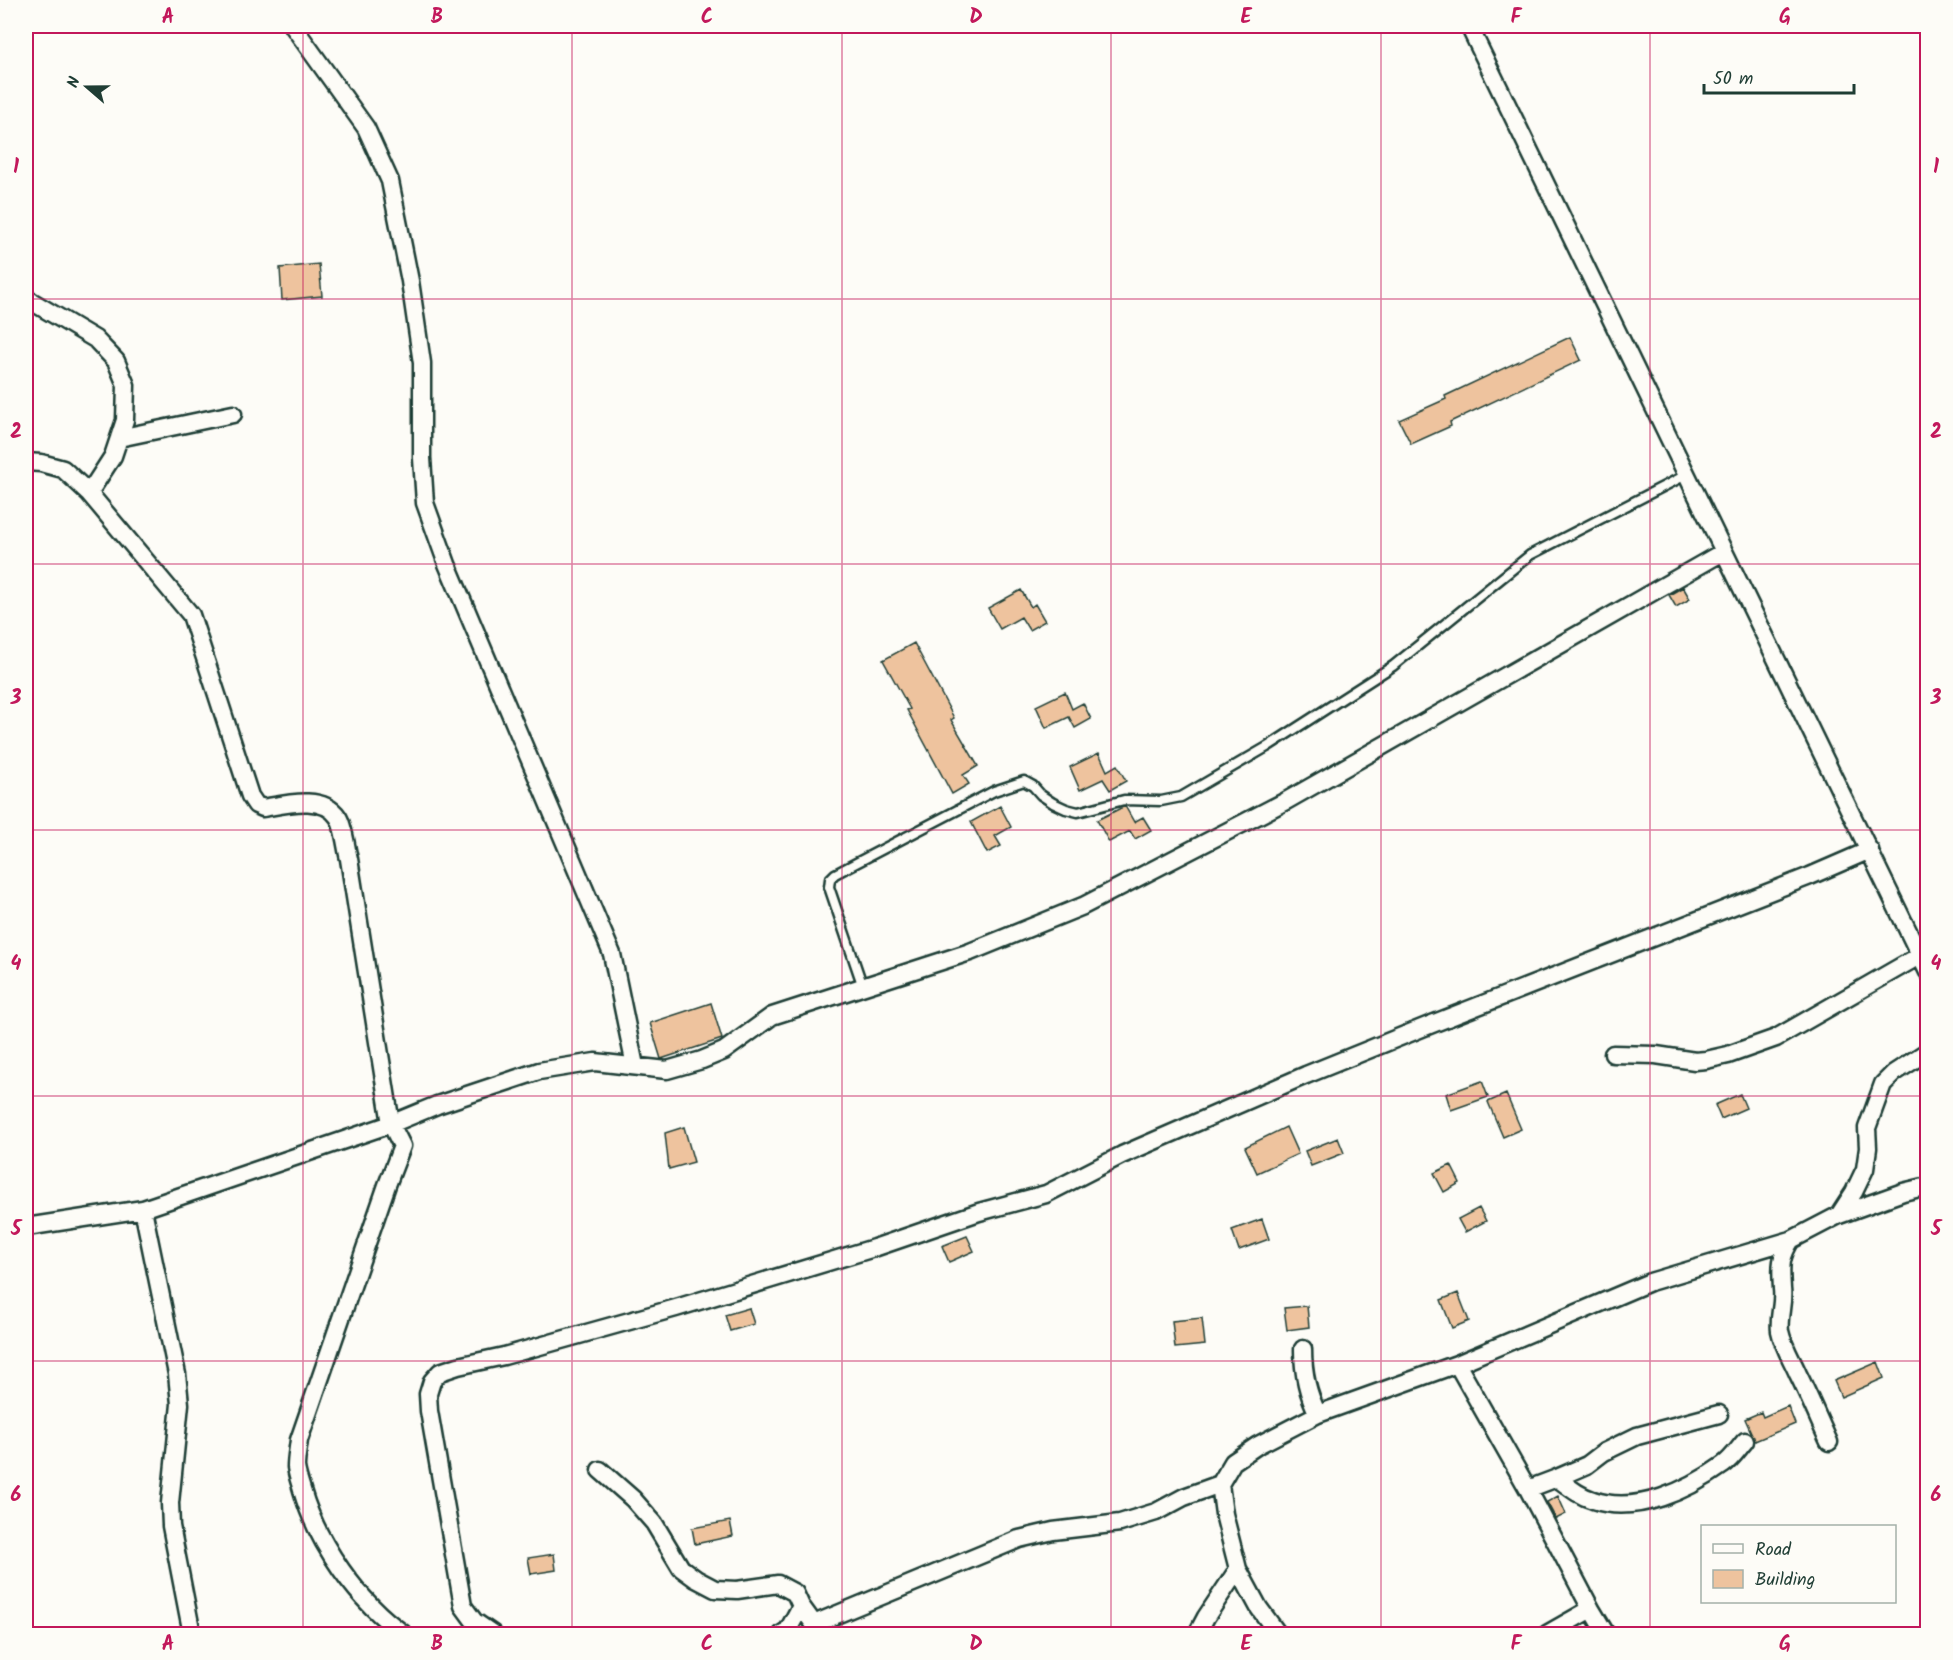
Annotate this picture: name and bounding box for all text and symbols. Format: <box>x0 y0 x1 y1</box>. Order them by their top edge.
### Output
text: A <box>162 2 174 34</box>
text: B <box>431 2 443 34</box>
text: C <box>701 2 713 34</box>
text: D <box>969 2 983 34</box>
text: E <box>1240 2 1252 34</box>
text: F <box>1511 2 1523 34</box>
text: G <box>1779 2 1791 34</box>
north arrow <box>57 57 117 117</box>
scale bar <box>1704 57 1854 95</box>
text: 50 m <box>1713 65 1753 94</box>
text: N <box>61 73 88 91</box>
text: 1 <box>13 152 19 184</box>
text: 1 <box>1933 152 1939 184</box>
text: 2 <box>10 417 22 449</box>
text: 2 <box>1930 417 1942 449</box>
text: 3 <box>10 683 22 715</box>
text: 3 <box>1930 683 1942 715</box>
text: 4 <box>11 949 22 981</box>
text: 4 <box>1931 949 1942 981</box>
text: 5 <box>10 1214 23 1246</box>
text: 5 <box>1930 1214 1943 1246</box>
text: 6 <box>11 1480 22 1512</box>
text: 6 <box>1931 1480 1942 1512</box>
legend <box>1701 1525 1896 1603</box>
text: Road <box>1755 1536 1792 1565</box>
text: Building <box>1755 1566 1815 1595</box>
text: A <box>162 1629 174 1660</box>
text: B <box>431 1629 443 1660</box>
text: C <box>701 1629 713 1660</box>
text: D <box>969 1629 983 1660</box>
text: E <box>1240 1629 1252 1660</box>
text: F <box>1511 1629 1523 1660</box>
text: G <box>1779 1629 1791 1660</box>

